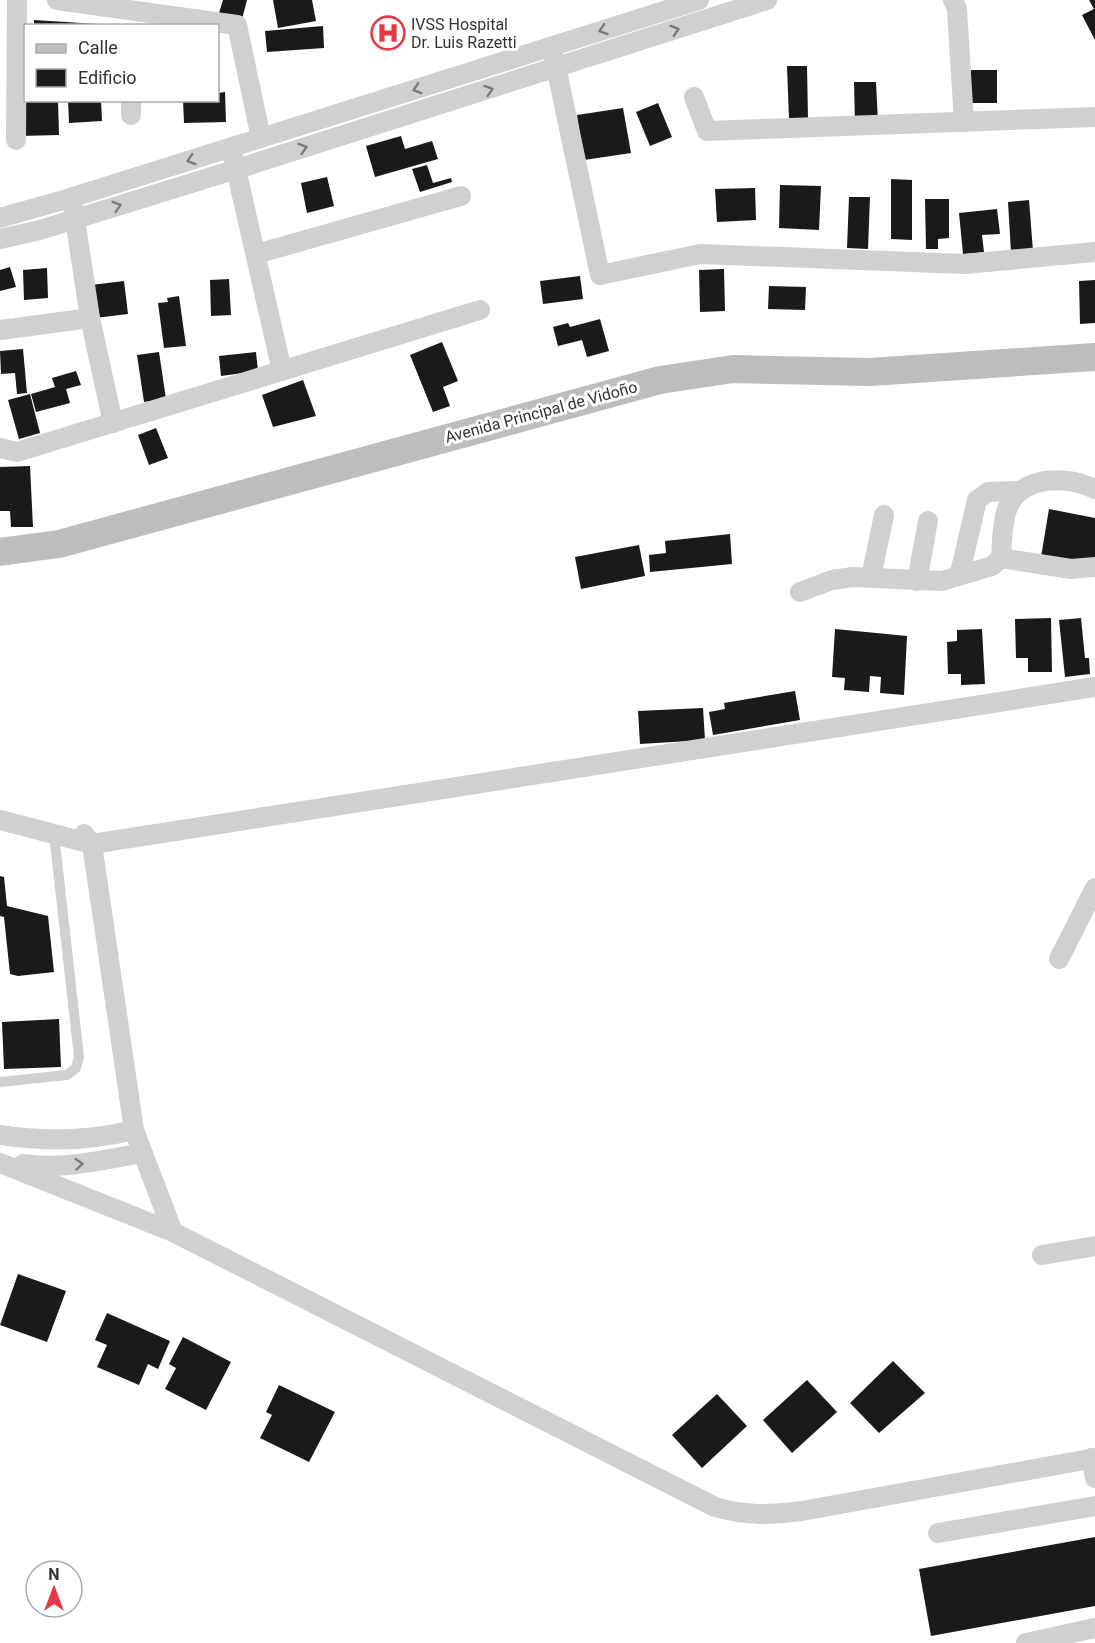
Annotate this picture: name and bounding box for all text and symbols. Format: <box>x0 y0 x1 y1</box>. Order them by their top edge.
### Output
hospital icon: IVSS Hospital Dr. Luis Razetti <box>370 15 406 51</box>
place label: IVSS Hospital Dr. Luis Razetti <box>411 15 517 52</box>
one-way arrow <box>598 23 609 35</box>
legend <box>24 24 219 102</box>
one-way arrow <box>669 25 680 37</box>
text: Calle <box>78 37 118 58</box>
text: Edificio <box>78 67 137 88</box>
one-way arrow <box>412 82 423 94</box>
one-way arrow <box>483 85 494 97</box>
one-way arrow <box>297 143 308 156</box>
one-way arrow <box>186 153 197 166</box>
one-way arrow <box>111 201 122 213</box>
street label: Avenida Principal de Vidoño <box>443 377 639 447</box>
one-way arrow <box>74 1158 83 1171</box>
north arrow <box>24 1559 84 1619</box>
text: N <box>48 1565 60 1584</box>

